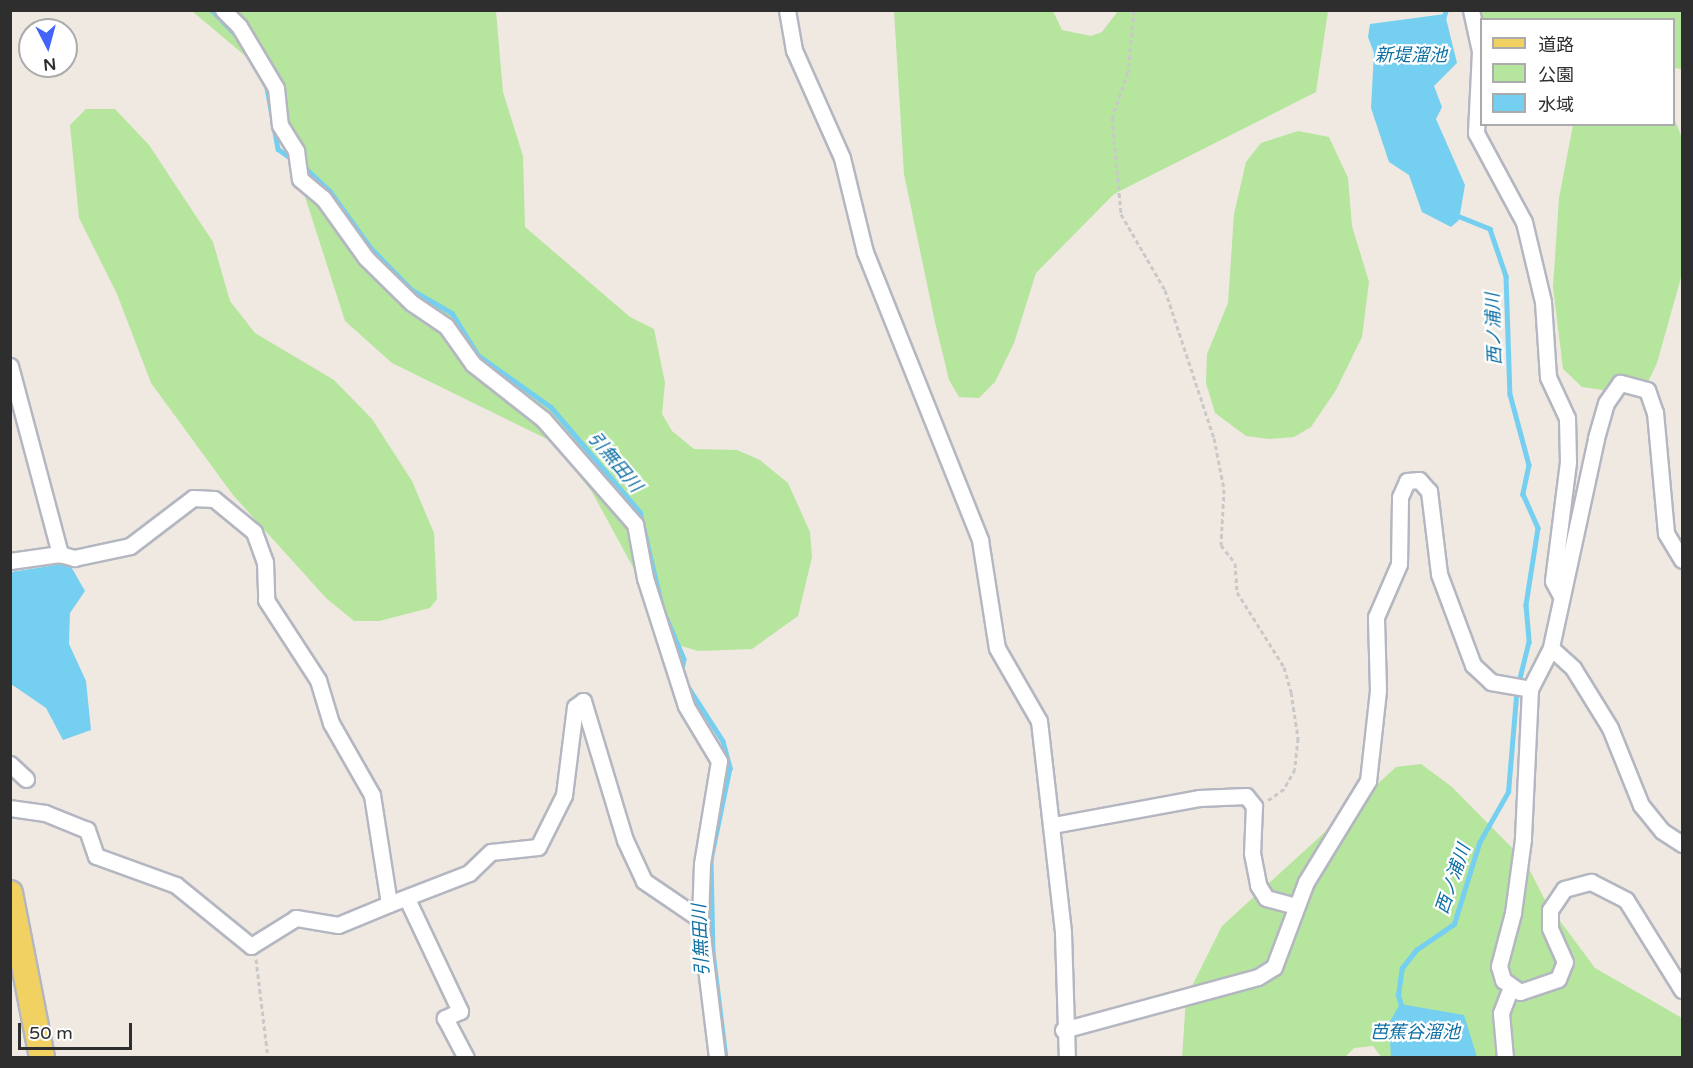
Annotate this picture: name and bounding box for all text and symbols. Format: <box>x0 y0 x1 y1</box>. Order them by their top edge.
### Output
north arrow <box>18 18 78 78</box>
legend <box>1480 18 1675 126</box>
text: 道路 <box>1538 34 1574 56</box>
water label: 新堤溜池 <box>1375 44 1447 66</box>
text: N <box>42 53 57 75</box>
text: 公園 <box>1538 64 1574 86</box>
text: 水域 <box>1538 94 1574 116</box>
water label: 西ノ浦川 <box>1482 293 1506 365</box>
water label: 引無田川 <box>584 427 646 497</box>
water label: 西ノ浦川 <box>1431 841 1475 917</box>
water label: 引無田川 <box>688 903 714 977</box>
scale bar <box>21 1011 135 1049</box>
water label: 芭蕉谷溜池 <box>1370 1021 1460 1043</box>
text: 50 m <box>29 1022 73 1044</box>

